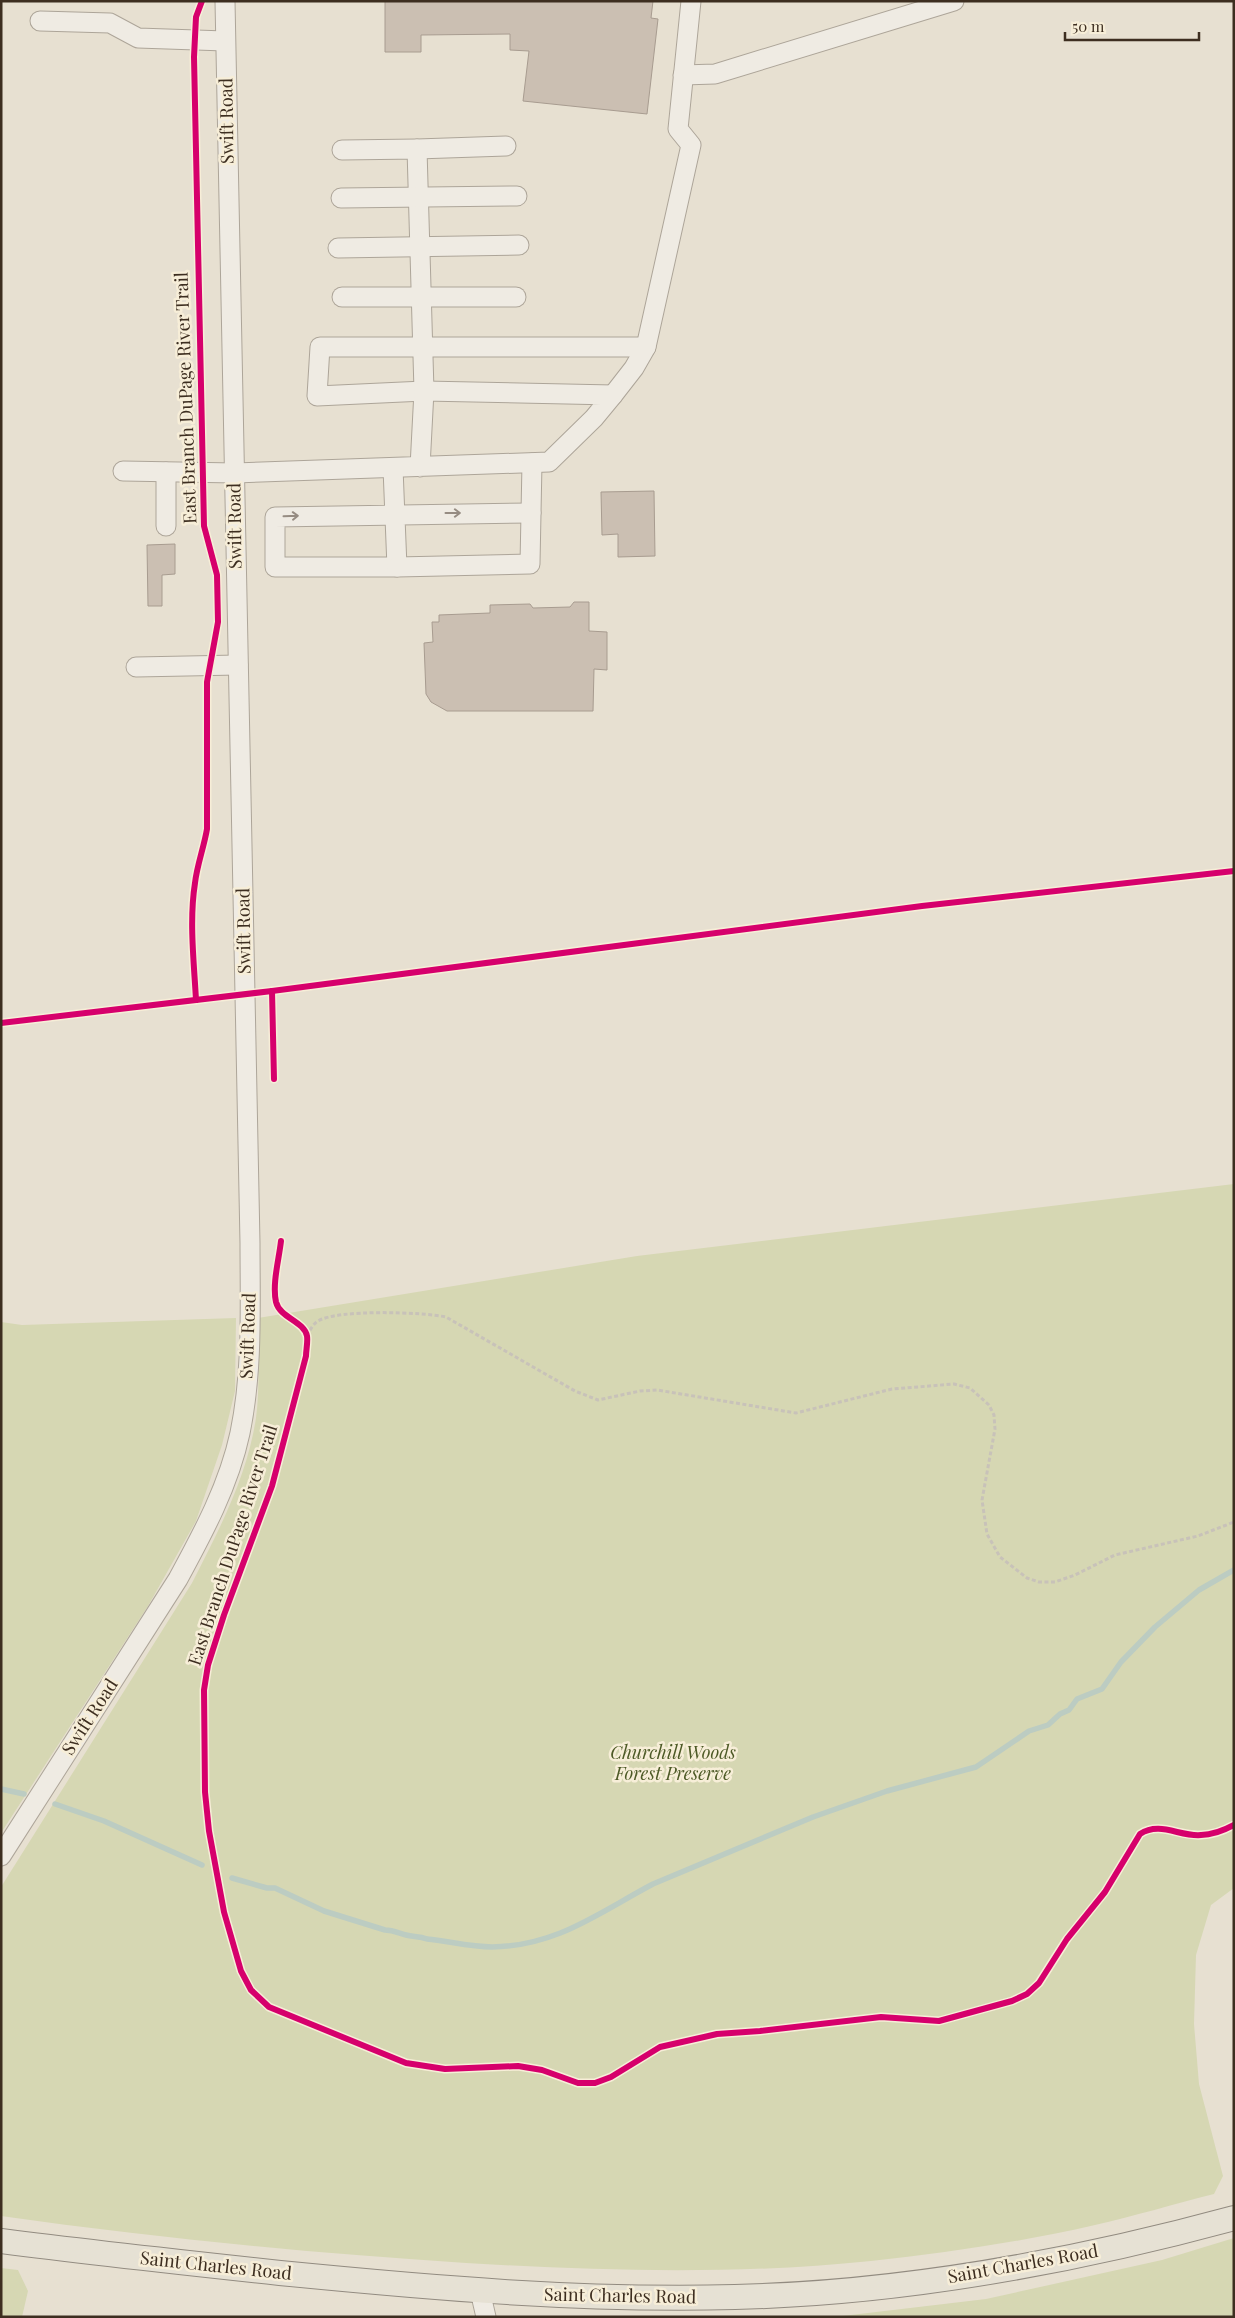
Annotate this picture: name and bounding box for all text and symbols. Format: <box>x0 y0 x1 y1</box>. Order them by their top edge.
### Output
scale bar <box>1065 10 1199 42</box>
text: 50 m <box>1072 16 1105 36</box>
street label: Swift Road <box>213 77 239 164</box>
street label: East Branch DuPage River Trail <box>169 272 201 524</box>
street label: Swift Road <box>221 482 247 569</box>
one-way arrow <box>445 508 461 518</box>
one-way arrow <box>282 511 299 521</box>
street label: Swift Road <box>230 887 256 974</box>
street label: Swift Road <box>234 1292 261 1380</box>
street label: East Branch DuPage River Trail <box>182 1421 282 1668</box>
street label: Swift Road <box>56 1673 123 1759</box>
park label: Churchill Woods Forest Preserve <box>610 1740 736 1785</box>
street label: Saint Charles Road <box>946 2238 1100 2288</box>
street label: Saint Charles Road <box>139 2245 294 2285</box>
street label: Saint Charles Road <box>544 2282 697 2308</box>

